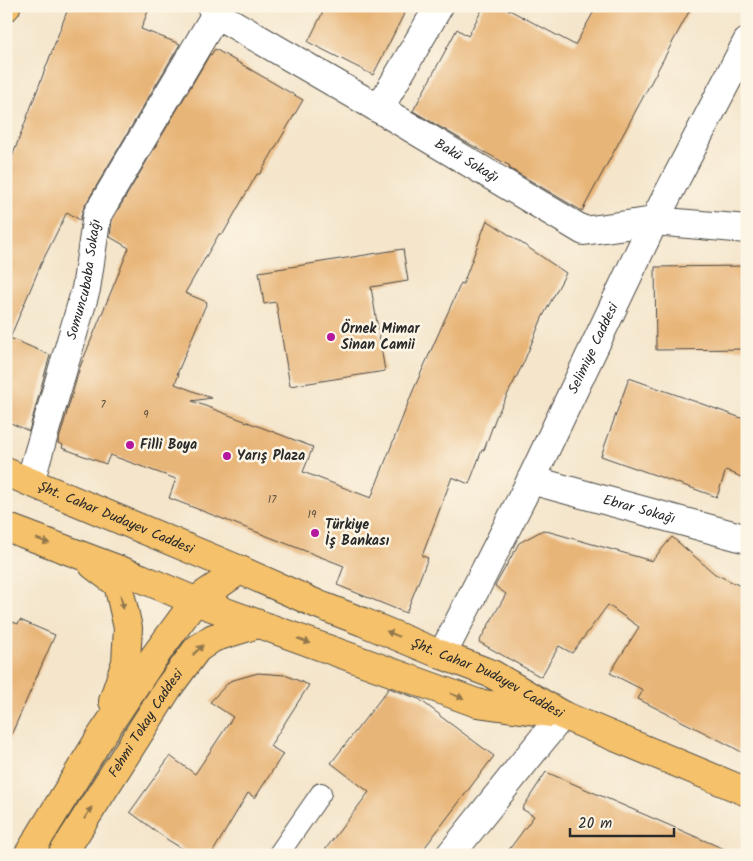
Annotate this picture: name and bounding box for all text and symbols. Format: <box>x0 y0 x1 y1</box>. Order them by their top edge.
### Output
street label: Bakü Sokağı <box>430 133 503 189</box>
street label: Somuncubaba Sokağı <box>61 217 107 342</box>
street label: Selimiye Caddesi <box>563 299 625 397</box>
place label: Örnek Mimar Sinan Camii <box>341 318 420 356</box>
marker: Örnek Mimar Sinan Camii <box>325 331 337 343</box>
house number: 7 <box>100 396 106 414</box>
house number: 9 <box>143 406 149 424</box>
place label: Filli Boya <box>140 434 197 456</box>
marker: Filli Boya <box>124 439 136 451</box>
place label: Yarış Plaza <box>237 445 305 467</box>
marker: Yarış Plaza <box>221 450 233 462</box>
street label: Şht. Cahar Dudayev Caddesi <box>34 476 198 561</box>
street label: Ebrar Sokağı <box>600 489 678 530</box>
house number: 17 <box>268 491 277 509</box>
house number: 19 <box>308 506 317 524</box>
place label: Türkiye İş Bankası <box>325 514 389 552</box>
marker: Türkiye İş Bankası <box>309 527 321 539</box>
one-way arrow <box>36 537 51 545</box>
one-way arrow <box>118 594 126 609</box>
one-way arrow <box>385 630 400 638</box>
street label: Şht. Cahar Dudayev Caddesi <box>408 632 568 725</box>
one-way arrow <box>297 638 312 645</box>
one-way arrow <box>192 644 204 656</box>
street label: Fehmi Tokay Caddesi <box>103 664 190 782</box>
one-way arrow <box>450 692 465 700</box>
scale bar <box>570 806 674 838</box>
one-way arrow <box>83 807 93 820</box>
text: 20 m <box>578 812 612 836</box>

